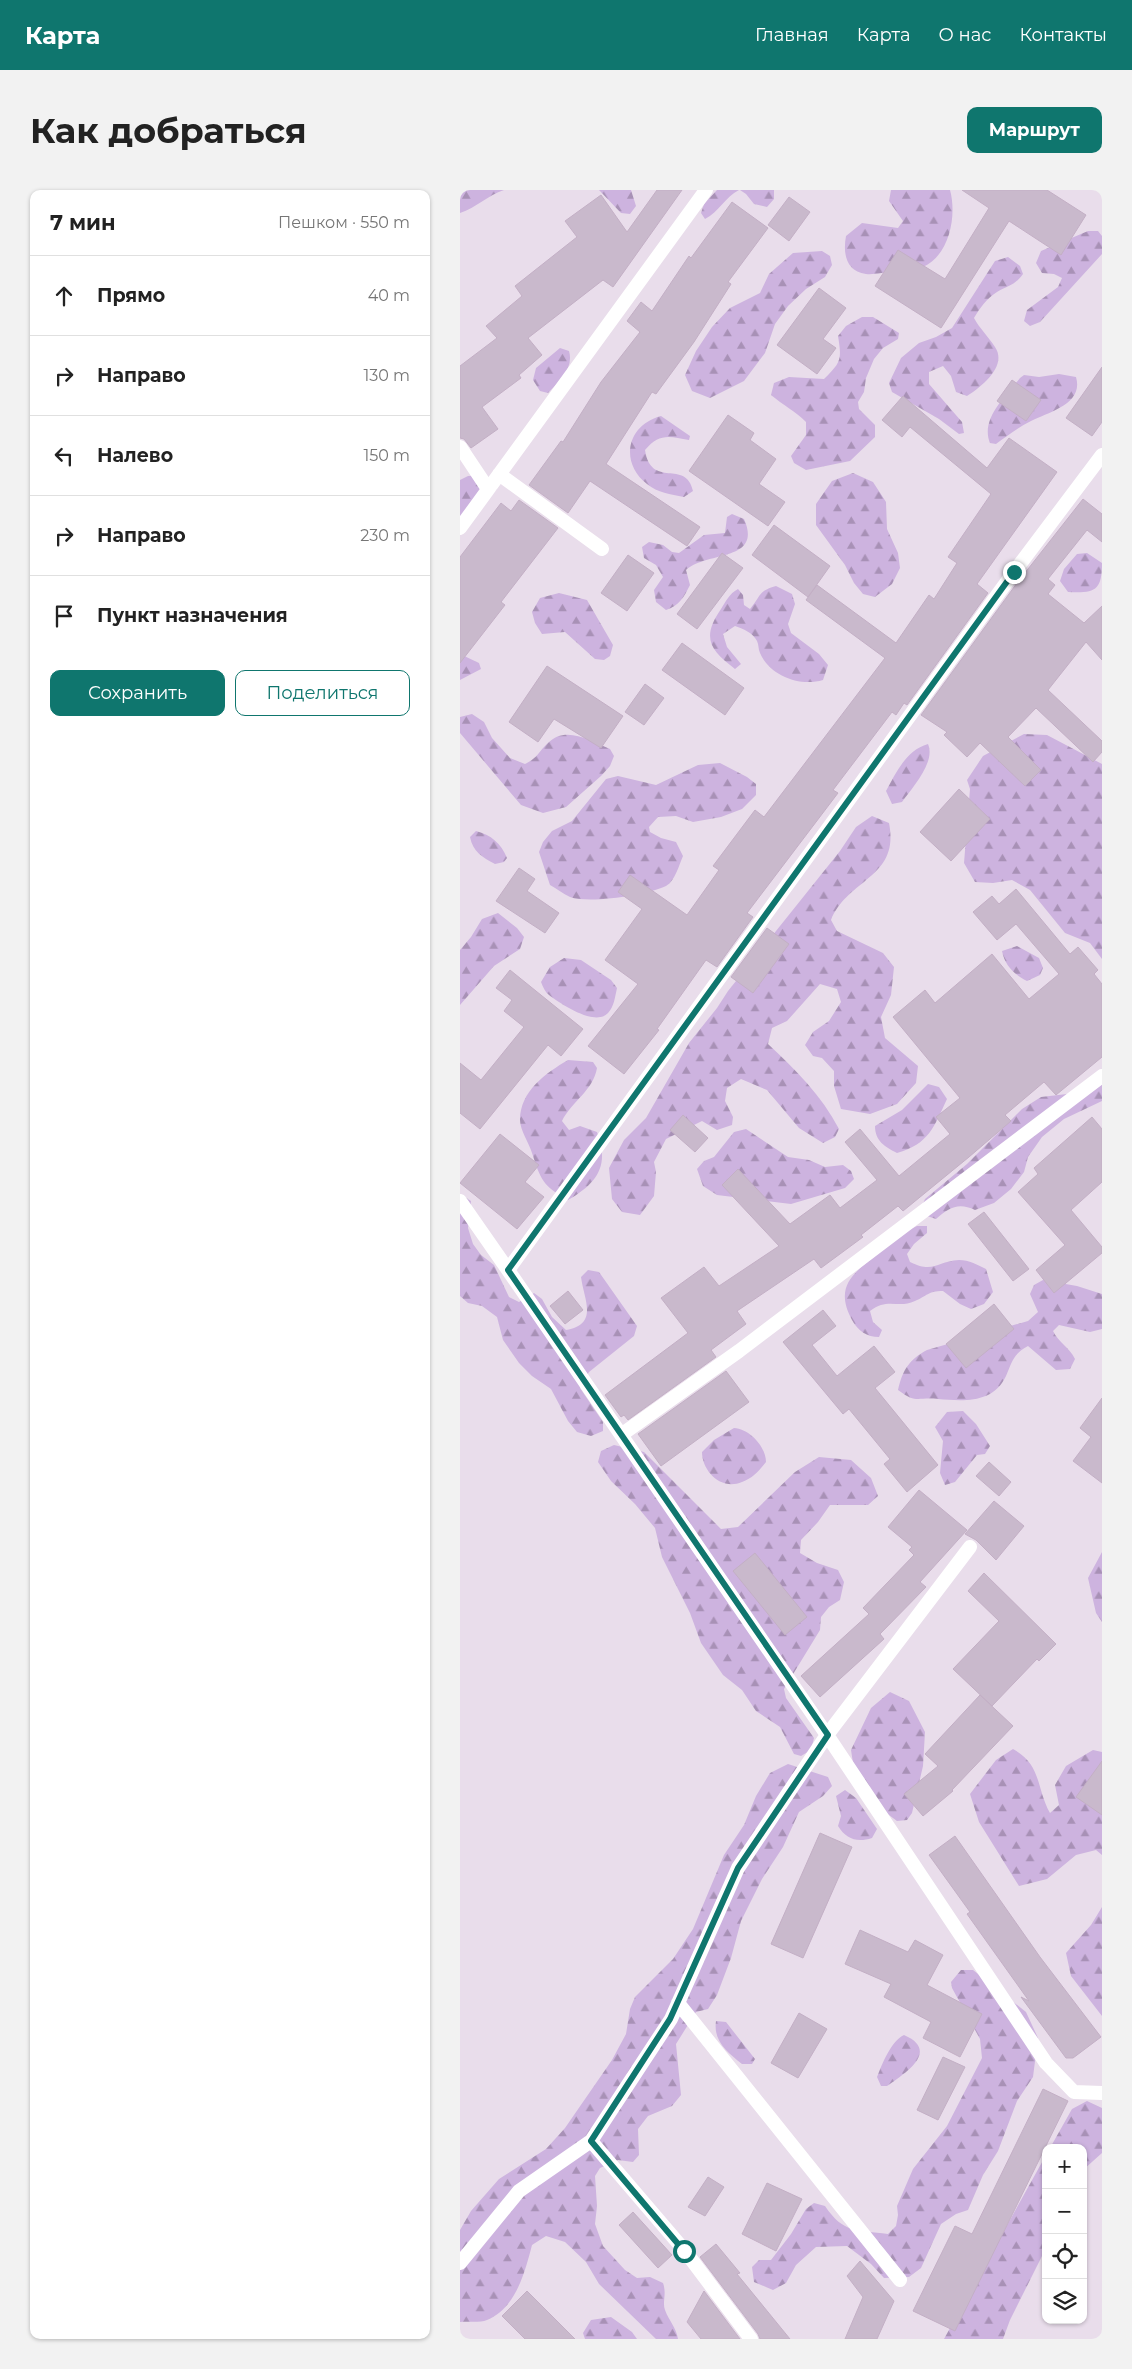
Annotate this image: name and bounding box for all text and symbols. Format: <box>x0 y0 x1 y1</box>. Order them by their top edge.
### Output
text: Карта <box>25 21 100 50</box>
text: Главная <box>755 24 829 46</box>
text: Карта <box>857 24 911 46</box>
text: О нас <box>939 24 991 46</box>
text: Контакты <box>1019 24 1107 46</box>
button: Маршрут <box>967 107 1102 153</box>
text: Как добраться <box>30 109 307 152</box>
text: 7 мин <box>50 210 116 235</box>
text: Пешком · 550 m <box>278 213 410 232</box>
icon: ahead <box>50 282 78 310</box>
text: Прямо <box>97 284 165 307</box>
text: 40 m <box>368 286 410 305</box>
icon: right <box>50 362 78 390</box>
text: Направо <box>97 364 186 387</box>
text: 130 m <box>363 366 410 385</box>
icon: left <box>50 442 78 470</box>
text: Налево <box>97 444 173 467</box>
text: 150 m <box>363 446 410 465</box>
icon: right <box>50 522 78 550</box>
text: Направо <box>97 524 186 547</box>
text: 230 m <box>360 526 410 545</box>
route end <box>1003 561 1026 584</box>
icon: arrive <box>50 602 78 630</box>
text: Пункт назначения <box>97 604 288 627</box>
button: Сохранить <box>50 670 225 716</box>
button: Поделиться <box>235 670 410 716</box>
map controls <box>1042 2144 1087 2324</box>
button: + <box>1042 2144 1087 2189</box>
button: − <box>1042 2189 1087 2234</box>
button: locate <box>1042 2234 1087 2279</box>
route start <box>673 2240 696 2263</box>
button: layers <box>1042 2279 1087 2324</box>

